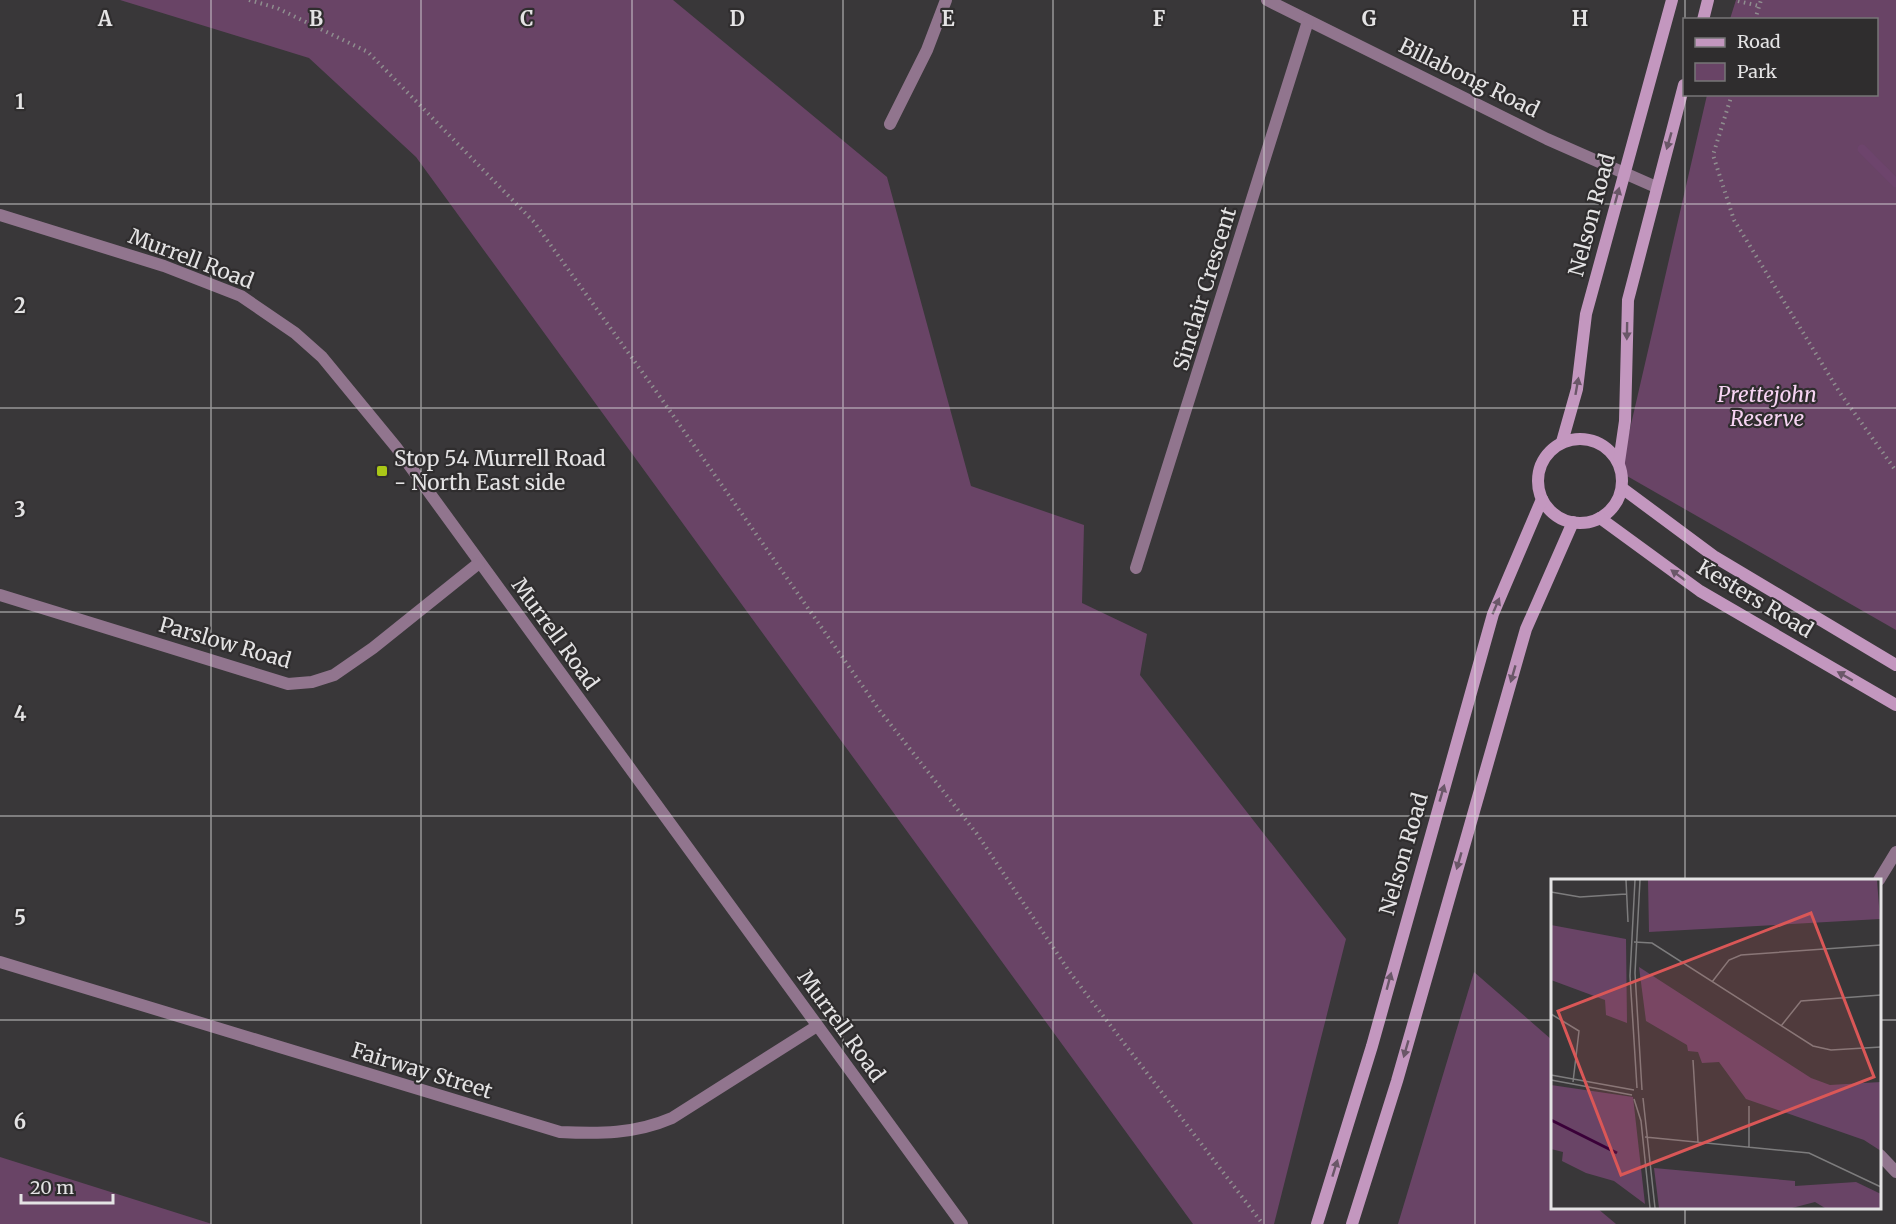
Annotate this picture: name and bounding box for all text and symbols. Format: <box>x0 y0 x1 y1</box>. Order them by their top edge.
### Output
text: A <box>97 6 113 31</box>
text: B <box>309 6 323 31</box>
text: C <box>520 6 534 31</box>
text: D <box>729 6 745 31</box>
text: E <box>941 6 955 31</box>
text: F <box>1153 6 1166 31</box>
text: G <box>1362 6 1377 31</box>
text: H <box>1572 6 1588 31</box>
legend <box>1683 18 1878 96</box>
text: Road <box>1737 30 1781 53</box>
street label: Billabong Road <box>1395 32 1544 123</box>
text: Park <box>1737 60 1778 83</box>
text: 1 <box>15 89 25 114</box>
one-way arrow <box>1664 132 1673 150</box>
street label: Nelson Road <box>1562 150 1621 279</box>
one-way arrow <box>1612 186 1622 205</box>
street label: Sinclair Crescent <box>1167 204 1242 374</box>
street label: Murrell Road <box>125 222 258 295</box>
text: 2 <box>14 293 26 318</box>
one-way arrow <box>1622 321 1632 340</box>
one-way arrow <box>1573 376 1582 395</box>
park label: Prettejohn Reserve <box>1717 381 1817 432</box>
place label: Stop 54 Murrell Road - North East side <box>394 445 606 496</box>
marker: Stop 54 Murrell Road - North East side <box>375 464 389 478</box>
text: 3 <box>14 497 26 522</box>
street label: Kesters Road <box>1692 553 1818 644</box>
one-way arrow <box>1671 570 1686 582</box>
street label: Murrell Road <box>506 573 605 695</box>
one-way arrow <box>1492 598 1501 615</box>
street label: Parslow Road <box>156 611 295 674</box>
one-way arrow <box>1508 665 1517 683</box>
one-way arrow <box>1836 671 1853 681</box>
text: 4 <box>14 701 27 726</box>
one-way arrow <box>1438 784 1447 802</box>
street label: Nelson Road <box>1373 789 1434 918</box>
one-way arrow <box>1454 852 1463 870</box>
inset map <box>1551 879 1881 1209</box>
text: 5 <box>14 905 26 930</box>
street label: Murrell Road <box>792 965 891 1087</box>
one-way arrow <box>1385 972 1395 990</box>
street label: Fairway Street <box>348 1036 496 1105</box>
one-way arrow <box>1401 1040 1410 1058</box>
text: 6 <box>14 1109 26 1134</box>
one-way arrow <box>1331 1159 1340 1177</box>
scale bar <box>21 1167 112 1205</box>
text: 20 m <box>30 1176 74 1199</box>

